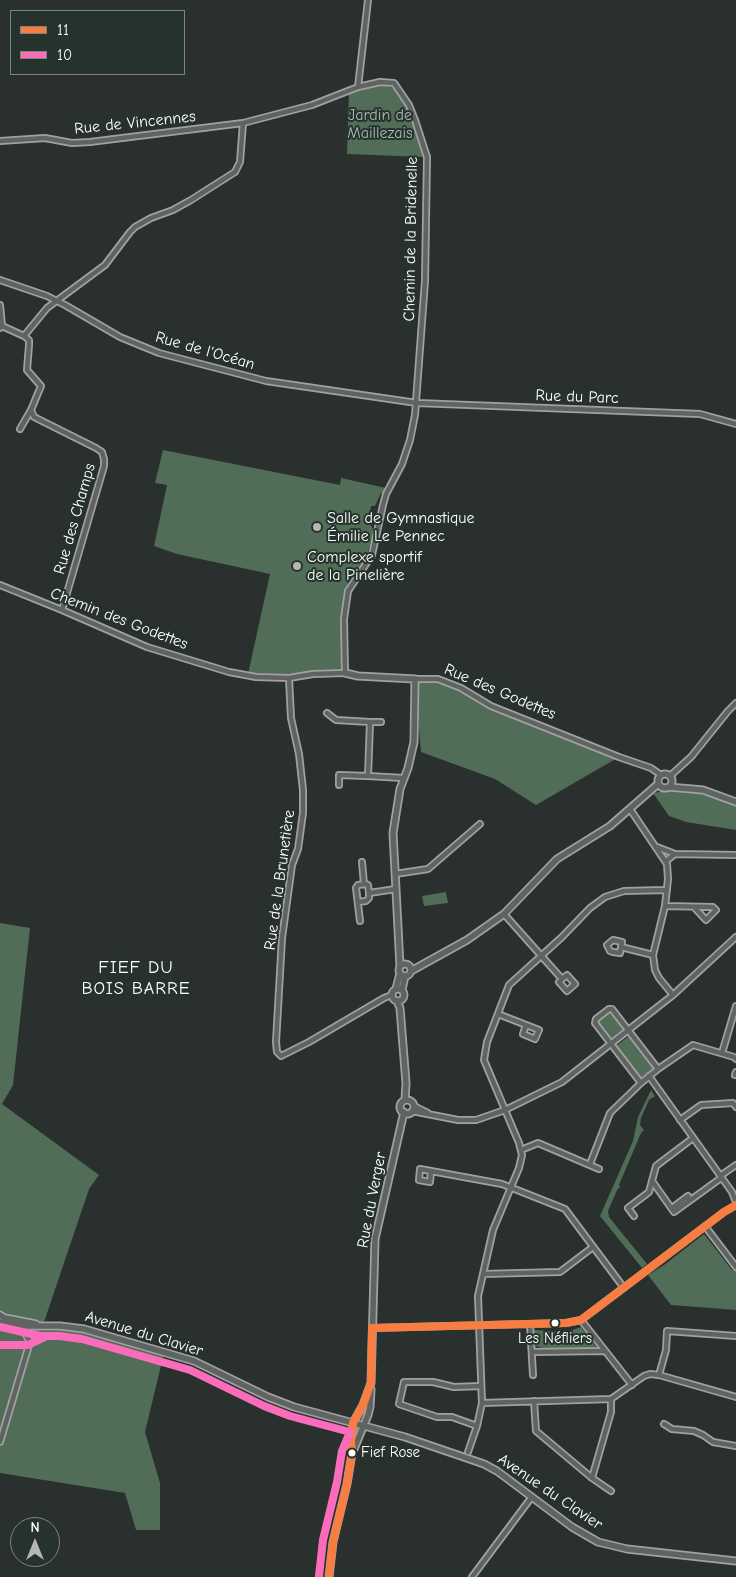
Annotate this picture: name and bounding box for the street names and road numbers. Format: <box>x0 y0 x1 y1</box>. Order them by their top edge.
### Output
street label: Rue de Vincennes <box>73 107 197 139</box>
street label: Chemin de la Bridenelle <box>400 156 422 322</box>
street label: Rue de l'Océan <box>153 328 257 374</box>
street label: Rue du Parc <box>535 386 619 408</box>
street label: Rue des Champs <box>50 461 100 577</box>
street label: Chemin des Godettes <box>48 584 190 654</box>
street label: Rue des Godettes <box>441 660 559 724</box>
street label: Rue de la Brunetière <box>261 809 299 951</box>
street label: Rue du Verger <box>353 1150 391 1250</box>
street label: Avenue du Clavier <box>83 1307 205 1361</box>
street label: Avenue du Clavier <box>494 1450 606 1534</box>

